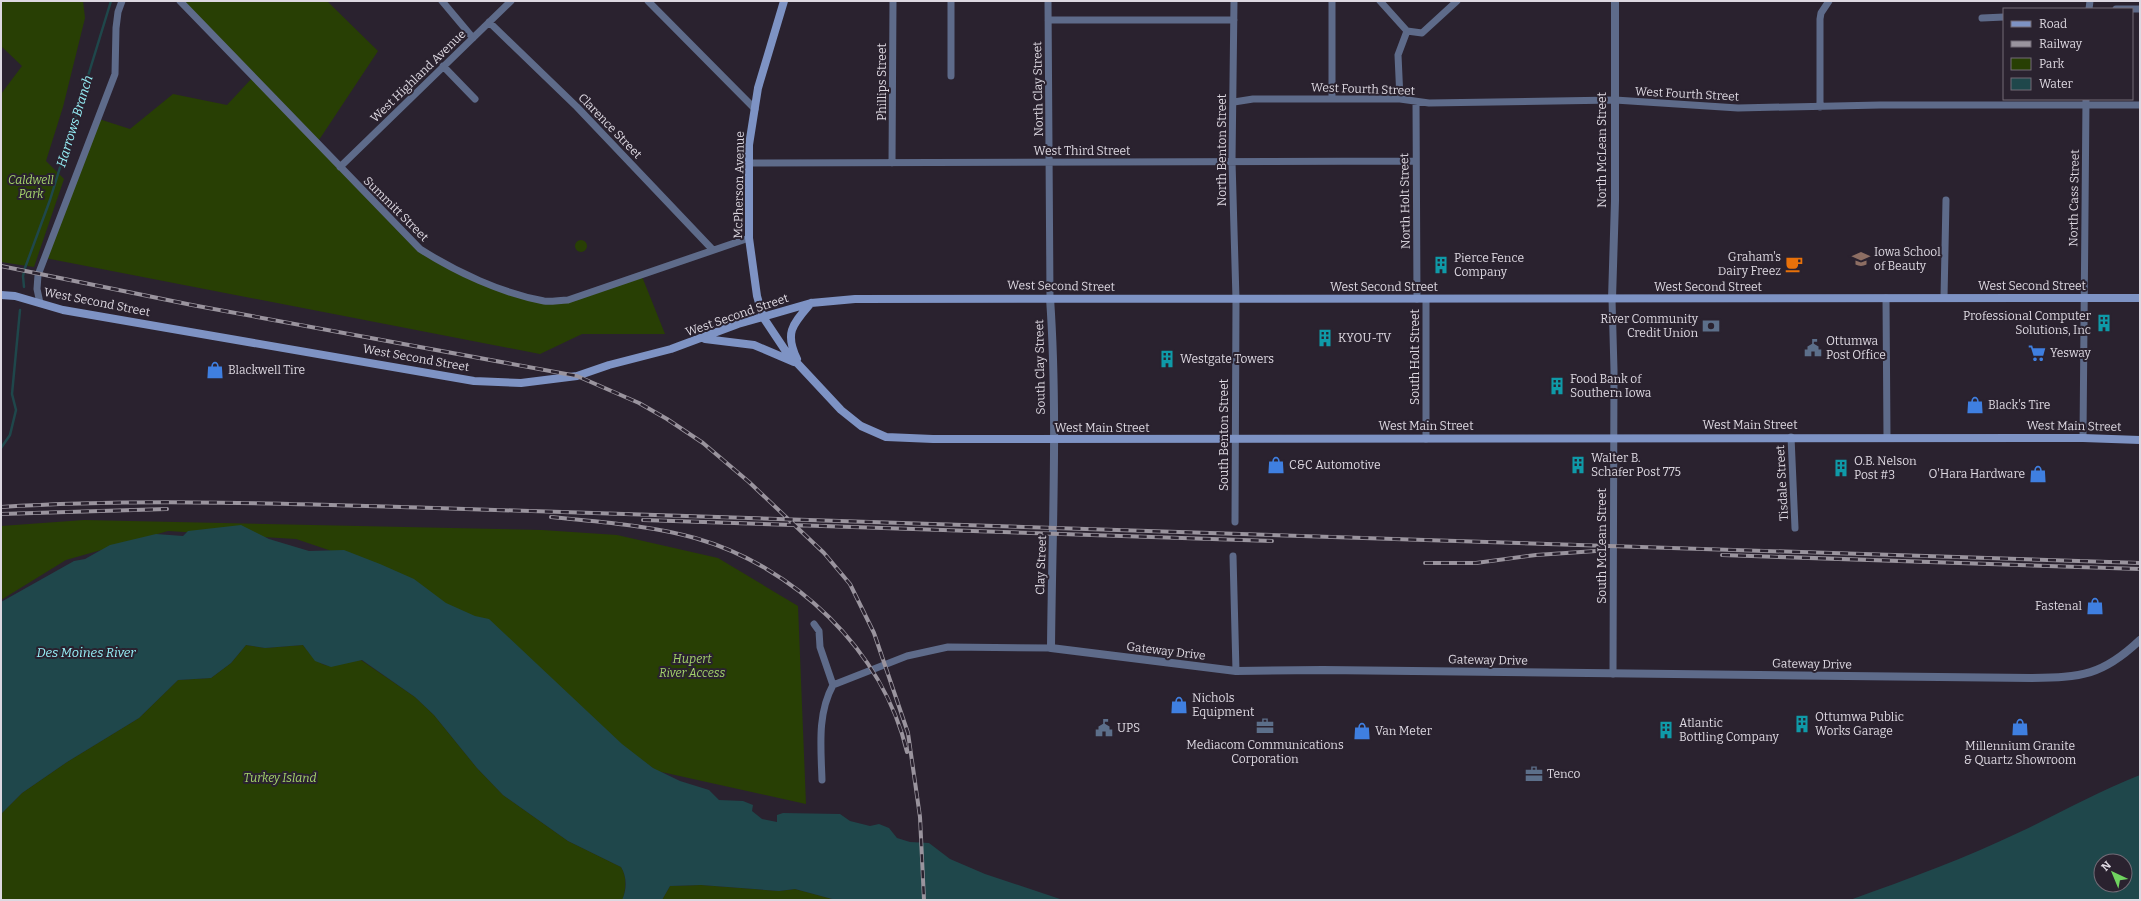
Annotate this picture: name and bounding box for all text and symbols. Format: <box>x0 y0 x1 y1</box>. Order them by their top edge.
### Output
legend <box>2003 8 2133 100</box>
text: Road <box>2039 17 2067 31</box>
street label: West Highland Avenue <box>368 27 468 125</box>
text: Railway <box>2039 37 2083 51</box>
street label: North Clay Street <box>1030 41 1046 137</box>
street label: Phillips Street <box>875 43 889 121</box>
text: Park <box>2039 57 2065 71</box>
water label: Harrows Branch <box>53 73 96 169</box>
text: Water <box>2039 77 2074 91</box>
street label: West Fourth Street <box>1311 80 1416 98</box>
street label: West Fourth Street <box>1635 84 1740 104</box>
street label: Clarence Street <box>575 90 645 162</box>
street label: North McLean Street <box>1595 91 1609 208</box>
street label: North Benton Street <box>1215 93 1229 206</box>
street label: McPherson Avenue <box>731 131 747 239</box>
street label: West Third Street <box>1034 144 1131 158</box>
street label: North Cass Street <box>2066 149 2082 247</box>
street label: North Holt Street <box>1397 152 1413 249</box>
park label: Caldwell Park <box>8 173 54 201</box>
street label: Summitt Street <box>361 174 432 245</box>
place label: Iowa School of Beauty <box>1874 245 1941 273</box>
school or university icon: Iowa School of Beauty <box>1851 249 1871 269</box>
place label: Graham's Dairy Freez <box>1718 250 1781 278</box>
place label: Pierce Fence Company <box>1454 251 1524 279</box>
cafe icon: Graham's Dairy Freez <box>1784 254 1804 274</box>
building icon: Pierce Fence Company <box>1431 255 1451 275</box>
street label: West Second Street <box>1007 278 1116 294</box>
street label: West Second Street <box>1978 279 2087 293</box>
street label: West Second Street <box>1330 280 1439 294</box>
street label: West Second Street <box>1654 280 1763 294</box>
street label: West Second Street <box>43 285 152 319</box>
street label: West Second Street <box>684 291 791 339</box>
street label: South Holt Street <box>1408 308 1422 405</box>
place label: Professional Computer Solutions, Inc <box>1963 309 2092 337</box>
place label: River Community Credit Union <box>1600 312 1699 340</box>
building icon: Professional Computer Solutions, Inc <box>2094 313 2114 333</box>
bank icon: River Community Credit Union <box>1701 316 1721 336</box>
street label: South Clay Street <box>1032 319 1048 415</box>
building icon: KYOU-TV <box>1315 328 1335 348</box>
place label: KYOU-TV <box>1338 331 1392 345</box>
place label: Ottumwa Post Office <box>1826 334 1886 362</box>
public building icon: Ottumwa Post Office <box>1803 338 1823 358</box>
street label: West Second Street <box>362 342 471 374</box>
supermarket icon: Yesway <box>2027 343 2047 363</box>
place label: Yesway <box>2050 346 2091 360</box>
building icon: Westgate Towers <box>1157 349 1177 369</box>
place label: Westgate Towers <box>1180 352 1274 366</box>
shop icon: Blackwell Tire <box>205 360 225 380</box>
place label: Blackwell Tire <box>228 363 305 377</box>
place label: Food Bank of Southern Iowa <box>1570 372 1652 400</box>
building icon: Food Bank of Southern Iowa <box>1547 376 1567 396</box>
street label: South Benton Street <box>1217 378 1231 491</box>
shop icon: Black's Tire <box>1965 395 1985 415</box>
place label: Black's Tire <box>1988 398 2050 412</box>
street label: West Main Street <box>1703 418 1798 432</box>
street label: West Main Street <box>2026 418 2122 434</box>
street label: West Main Street <box>1379 419 1474 433</box>
street label: West Main Street <box>1055 421 1150 435</box>
street label: Tisdale Street <box>1773 444 1791 521</box>
place label: Walter B. Schafer Post 775 <box>1591 451 1681 479</box>
place label: O.B. Nelson Post #3 <box>1854 454 1917 482</box>
shop icon: C&C Automotive <box>1266 455 1286 475</box>
building icon: Walter B. Schafer Post 775 <box>1568 455 1588 475</box>
place label: C&C Automotive <box>1289 458 1381 472</box>
building icon: O.B. Nelson Post #3 <box>1831 458 1851 478</box>
shop icon: O'Hara Hardware <box>2028 464 2048 484</box>
place label: O'Hara Hardware <box>1928 467 2025 481</box>
street label: South McLean Street <box>1595 488 1609 604</box>
street label: Clay Street <box>1033 534 1049 595</box>
shop icon: Fastenal <box>2085 596 2105 616</box>
place label: Fastenal <box>2035 599 2083 613</box>
street label: Gateway Drive <box>1126 639 1206 663</box>
water label: Des Moines River <box>36 645 136 660</box>
park label: Hupert River Access <box>659 652 725 680</box>
street label: Gateway Drive <box>1448 652 1528 668</box>
street label: Gateway Drive <box>1772 656 1852 672</box>
place label: Nichols Equipment <box>1192 691 1255 719</box>
shop icon: Nichols Equipment <box>1169 695 1189 715</box>
place label: Ottumwa Public Works Garage <box>1815 710 1904 738</box>
building icon: Ottumwa Public Works Garage <box>1792 714 1812 734</box>
office icon: Mediacom Communications Corporation <box>1255 716 1275 736</box>
place label: Atlantic Bottling Company <box>1679 716 1780 744</box>
shop icon: Millennium Granite & Quartz Showroom <box>2010 717 2030 737</box>
public building icon: UPS <box>1094 718 1114 738</box>
building icon: Atlantic Bottling Company <box>1656 720 1676 740</box>
place label: UPS <box>1117 721 1140 735</box>
shop icon: Van Meter <box>1352 721 1372 741</box>
place label: Van Meter <box>1375 724 1433 738</box>
place label: Mediacom Communications Corporation <box>1186 738 1344 766</box>
place label: Millennium Granite & Quartz Showroom <box>1964 739 2077 767</box>
office icon: Tenco <box>1524 764 1544 784</box>
place label: Tenco <box>1547 767 1581 781</box>
park label: Turkey Island <box>243 771 317 785</box>
north arrow <box>2093 853 2133 893</box>
text: N <box>2099 858 2114 874</box>

